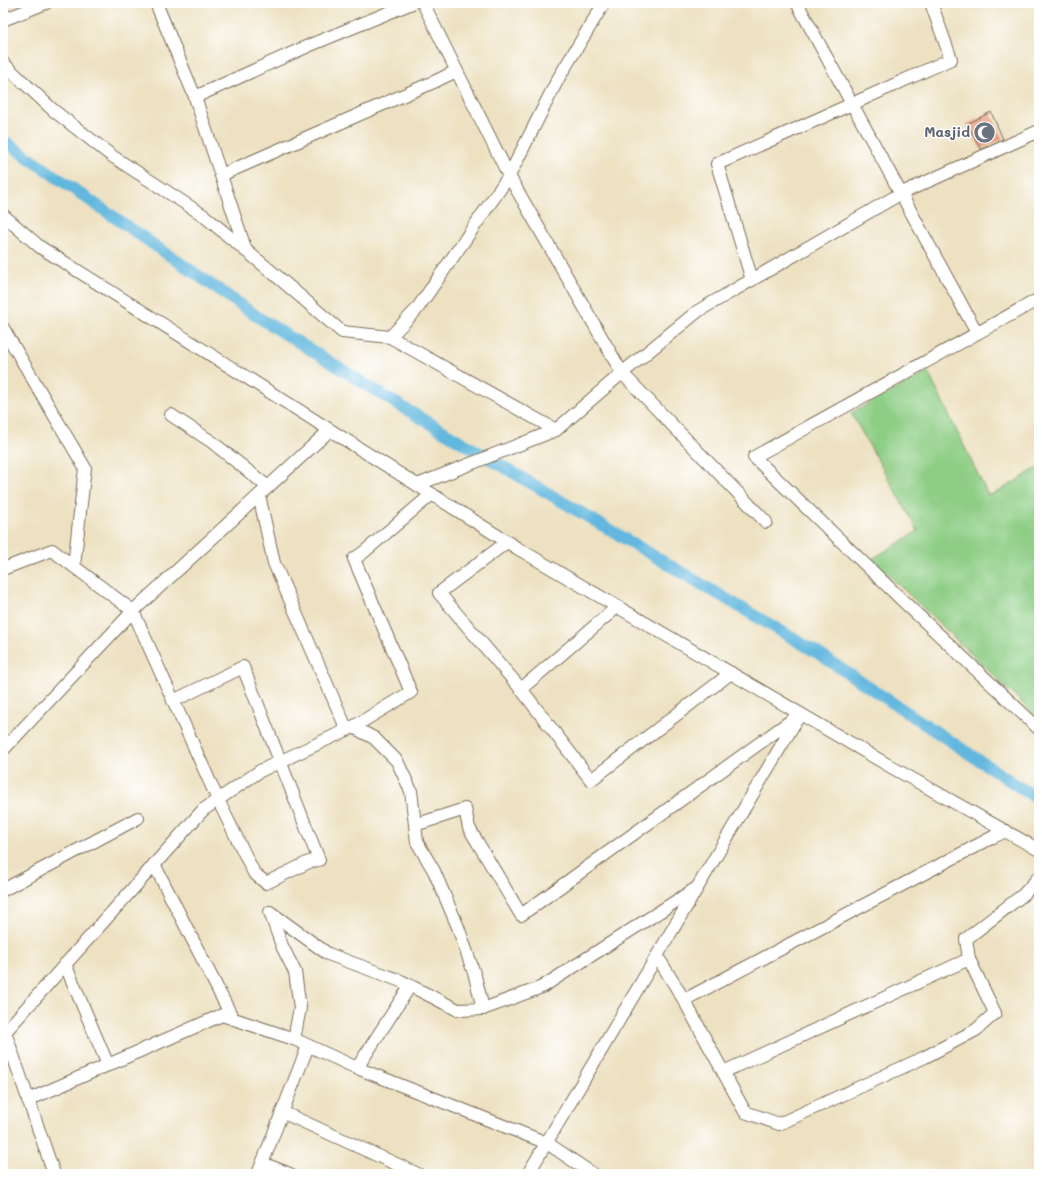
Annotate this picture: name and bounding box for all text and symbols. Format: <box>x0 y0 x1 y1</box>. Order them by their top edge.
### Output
mosque icon: Masjid <box>972 119 998 145</box>
place label: Masjid <box>924 122 970 141</box>

